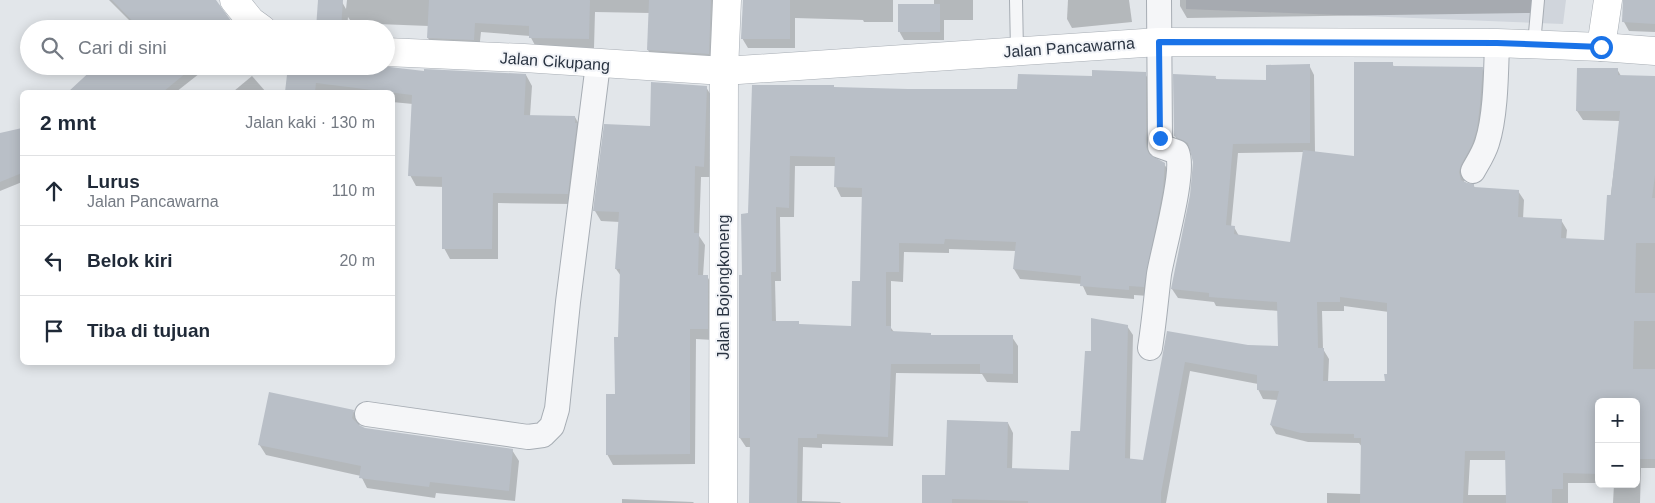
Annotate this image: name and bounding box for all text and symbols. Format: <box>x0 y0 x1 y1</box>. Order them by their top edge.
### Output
search box <box>20 20 395 75</box>
icon: search <box>38 34 66 62</box>
street label: Jalan Pancawarna <box>1003 34 1135 61</box>
route start <box>1590 36 1613 59</box>
text: Cari di sini <box>78 37 167 58</box>
street label: Jalan Cikupang <box>499 49 611 74</box>
text: 2 mnt <box>40 111 96 134</box>
text: Jalan kaki · 130 m <box>245 114 375 131</box>
route end <box>1149 127 1172 150</box>
text: Lurus <box>87 171 140 192</box>
icon: ahead <box>40 177 68 205</box>
text: 110 m <box>332 182 375 199</box>
text: Jalan Pancawarna <box>87 193 219 210</box>
street label: Jalan Bojongkoneng <box>715 214 732 360</box>
icon: left <box>40 247 68 275</box>
text: Belok kiri <box>87 250 173 271</box>
text: 20 m <box>339 252 375 269</box>
icon: arrive <box>40 317 68 345</box>
text: Tiba di tujuan <box>87 320 210 341</box>
map controls <box>1595 398 1640 488</box>
button: + <box>1595 398 1640 443</box>
button: − <box>1595 443 1640 488</box>

